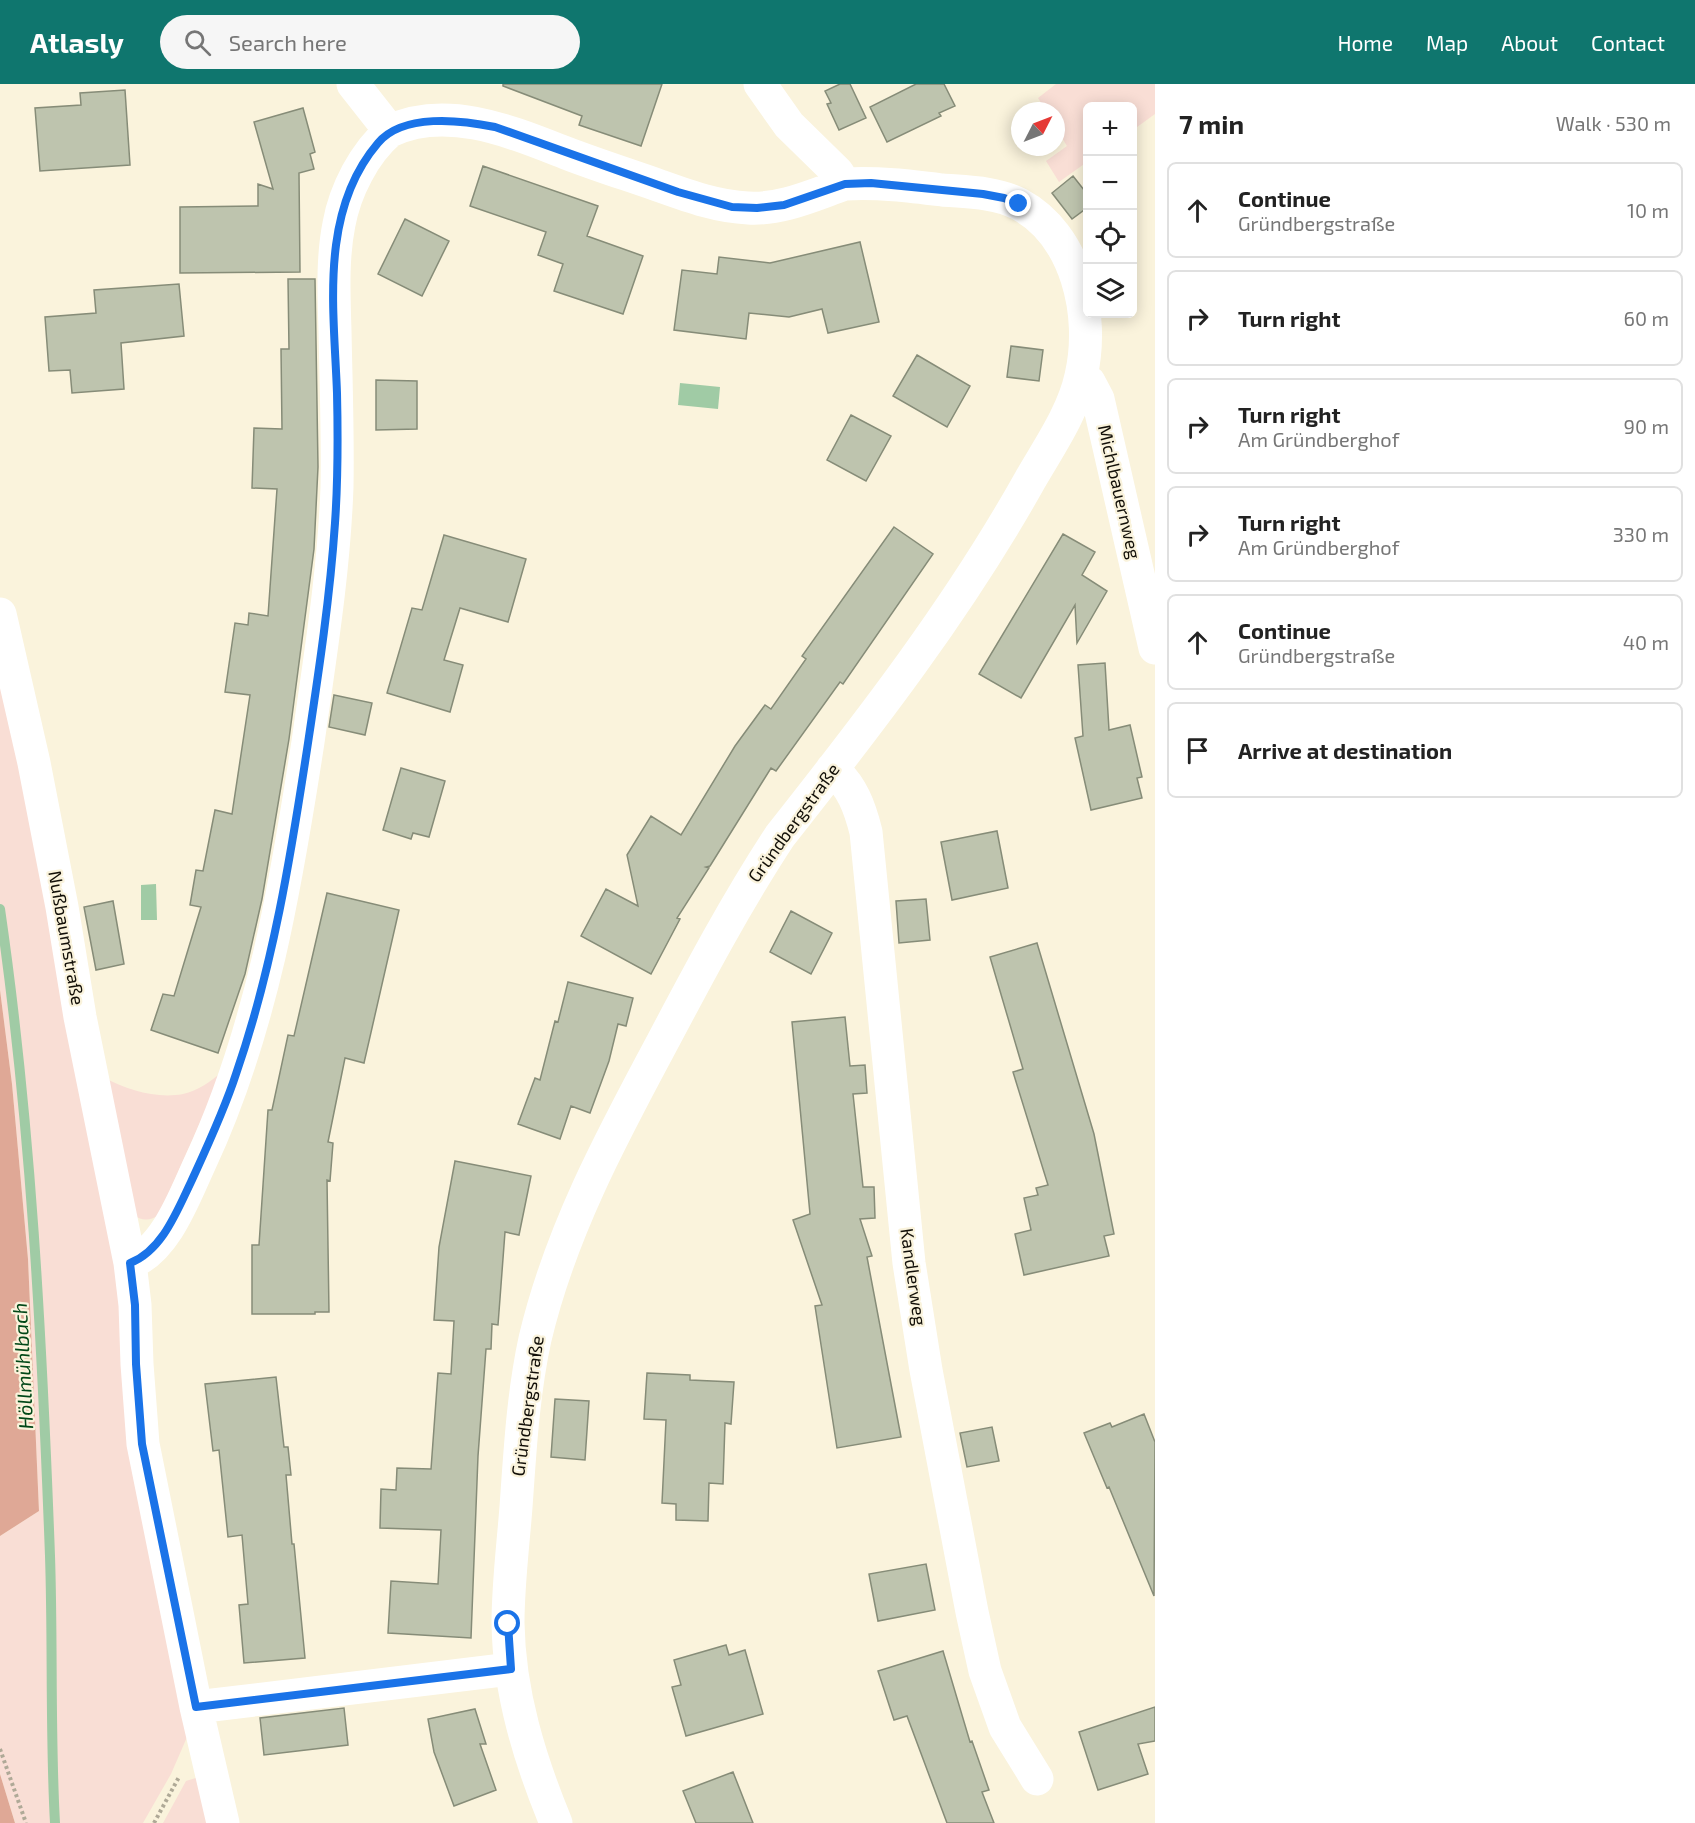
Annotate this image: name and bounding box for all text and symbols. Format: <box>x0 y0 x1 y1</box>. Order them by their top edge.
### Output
search box <box>160 15 580 69</box>
text: Atlasly <box>30 25 124 59</box>
icon: search <box>181 26 214 59</box>
text: Search here <box>229 29 347 55</box>
text: Home <box>1337 30 1393 55</box>
text: Map <box>1426 30 1468 55</box>
text: About <box>1501 30 1558 55</box>
text: Contact <box>1591 30 1665 55</box>
north arrow <box>1011 102 1065 156</box>
map controls <box>1083 102 1137 318</box>
button: + <box>1083 102 1137 156</box>
text: 7 min <box>1179 108 1244 139</box>
text: Walk · 530 m <box>1556 111 1671 135</box>
button: − <box>1083 156 1137 210</box>
text: Continue <box>1238 185 1331 211</box>
route end <box>1005 190 1031 216</box>
icon: ahead <box>1181 194 1214 227</box>
text: 10 m <box>1627 198 1669 222</box>
button: locate <box>1083 210 1137 264</box>
text: Gründbergstraße <box>1238 211 1395 235</box>
button: layers <box>1083 264 1137 318</box>
icon: right <box>1181 302 1214 335</box>
text: Turn right <box>1238 305 1340 331</box>
text: 60 m <box>1624 306 1669 330</box>
text: Turn right <box>1238 401 1340 427</box>
icon: right <box>1181 410 1214 443</box>
text: 90 m <box>1624 414 1669 438</box>
street label: Michlbauernweg <box>1094 423 1146 561</box>
text: Am Gründberghof <box>1238 427 1399 451</box>
text: Turn right <box>1238 509 1340 535</box>
icon: right <box>1181 518 1214 551</box>
text: 330 m <box>1613 522 1669 546</box>
text: Am Gründberghof <box>1238 535 1399 559</box>
text: Continue <box>1238 617 1331 643</box>
icon: ahead <box>1181 626 1214 659</box>
text: 40 m <box>1623 630 1669 654</box>
text: Gründbergstraße <box>1238 643 1395 667</box>
icon: arrive <box>1181 734 1214 767</box>
text: Arrive at destination <box>1238 737 1452 763</box>
street label: Gründbergstraße <box>743 759 844 886</box>
street label: Nußbaumstraße <box>44 869 90 1007</box>
street label: Kandlerweg <box>896 1227 932 1327</box>
water label: Höllmühlbach <box>7 1302 37 1430</box>
street label: Gründbergstraße <box>506 1334 548 1477</box>
route start <box>494 1610 520 1636</box>

